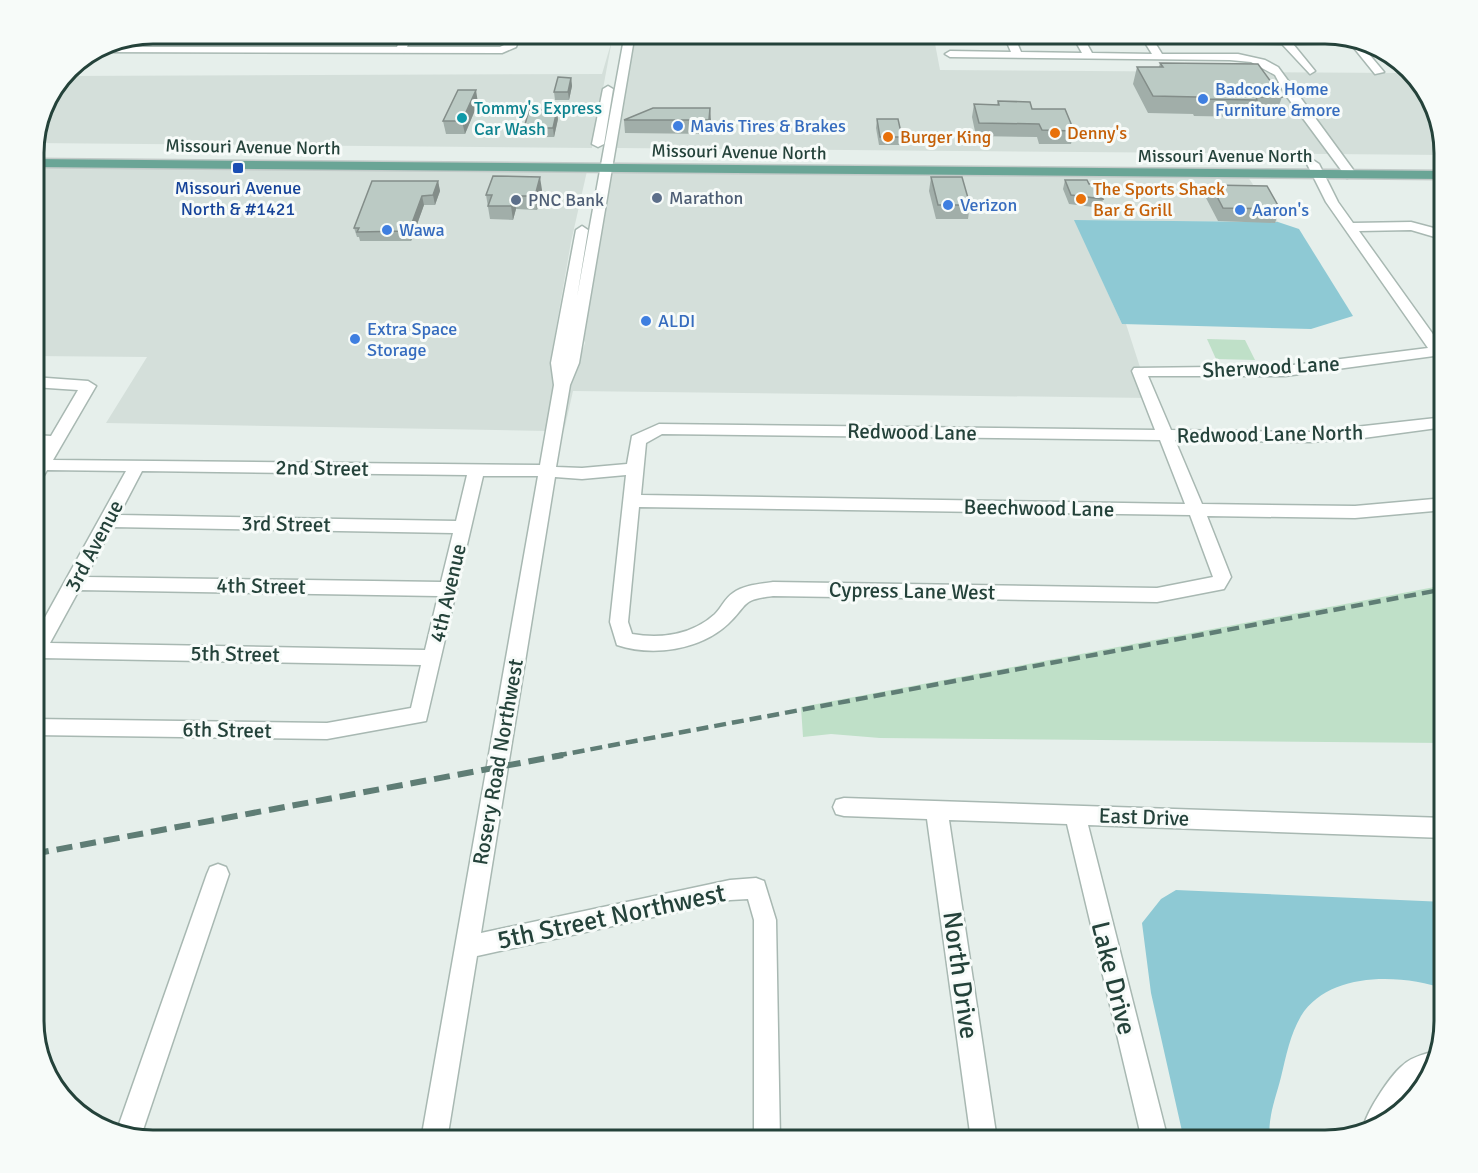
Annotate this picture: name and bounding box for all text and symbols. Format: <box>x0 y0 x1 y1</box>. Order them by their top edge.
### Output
place label: Badcock Home Furniture &more <box>1215 78 1341 121</box>
marker: Badcock Home Furniture &more <box>1196 92 1210 106</box>
place label: Tommy's Express Car Wash <box>474 97 602 140</box>
marker: Tommy's Express Car Wash <box>455 111 469 125</box>
place label: Mavis Tires & Brakes <box>690 115 846 137</box>
marker: Mavis Tires & Brakes <box>671 119 685 133</box>
place label: Denny's <box>1067 122 1127 144</box>
place label: Burger King <box>900 126 991 148</box>
marker: Denny's <box>1048 126 1062 140</box>
marker: Burger King <box>881 130 895 144</box>
street label: Missouri Avenue North <box>165 134 341 160</box>
street label: Missouri Avenue North <box>651 139 827 165</box>
street label: Missouri Avenue North <box>1137 145 1313 167</box>
marker: Missouri Avenue North & #1421 <box>231 161 245 175</box>
place label: Missouri Avenue North & #1421 <box>175 177 301 220</box>
place label: The Sports Shack Bar & Grill <box>1093 178 1225 221</box>
place label: Marathon <box>669 187 743 209</box>
place label: PNC Bank <box>528 189 604 211</box>
marker: Marathon <box>650 191 664 205</box>
marker: The Sports Shack Bar & Grill <box>1074 192 1088 206</box>
marker: PNC Bank <box>509 193 523 207</box>
place label: Verizon <box>960 194 1017 216</box>
marker: Verizon <box>941 198 955 212</box>
place label: Aaron's <box>1252 199 1309 221</box>
marker: Aaron's <box>1233 203 1247 217</box>
place label: Wawa <box>399 219 445 241</box>
marker: Wawa <box>380 223 394 237</box>
place label: ALDI <box>658 310 695 332</box>
marker: ALDI <box>639 314 653 328</box>
place label: Extra Space Storage <box>367 318 457 361</box>
marker: Extra Space Storage <box>348 332 362 346</box>
street label: Sherwood Lane <box>1202 350 1340 384</box>
street label: Redwood Lane <box>847 418 977 446</box>
street label: Redwood Lane North <box>1176 419 1364 449</box>
street label: 2nd Street <box>275 454 369 482</box>
street label: Beechwood Lane <box>963 494 1115 522</box>
street label: 3rd Avenue <box>59 496 129 596</box>
street label: 3rd Street <box>241 510 331 538</box>
street label: 4th Avenue <box>424 541 472 645</box>
street label: 4th Street <box>216 572 306 600</box>
street label: Cypress Lane West <box>829 577 995 605</box>
street label: 5th Street <box>190 640 280 668</box>
street label: Rosery Road Northwest <box>467 657 529 867</box>
street label: 6th Street <box>182 716 272 744</box>
street label: East Drive <box>1098 802 1190 832</box>
street label: 5th Street Northwest <box>494 877 728 957</box>
street label: North Drive <box>935 909 985 1041</box>
street label: Lake Drive <box>1083 918 1143 1038</box>

